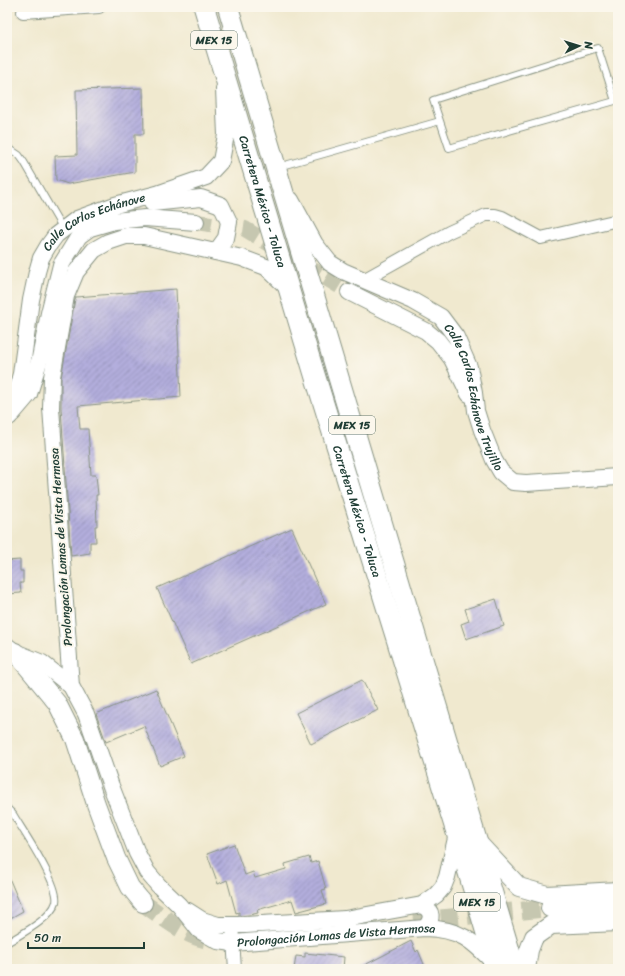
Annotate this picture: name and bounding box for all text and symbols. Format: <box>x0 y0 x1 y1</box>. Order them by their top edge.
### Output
north arrow <box>559 26 599 66</box>
road number: MEX 15 <box>191 31 237 49</box>
text: N <box>579 40 598 50</box>
street label: Carretera México - Toluca <box>232 133 293 270</box>
street label: Calle Carlos Echánove <box>36 187 148 255</box>
street label: Calle Carlos Echánove Trujillo <box>438 318 509 475</box>
road number: MEX 15 <box>329 416 375 434</box>
street label: Carretera México - Toluca <box>326 443 388 580</box>
street label: Prolongación Lomas de Vista Hermosa <box>43 447 79 647</box>
road number: MEX 15 <box>454 893 500 911</box>
street label: Prolongación Lomas de Vista Hermosa <box>236 917 436 954</box>
scale bar <box>28 924 144 950</box>
text: 50 m <box>34 927 61 949</box>

